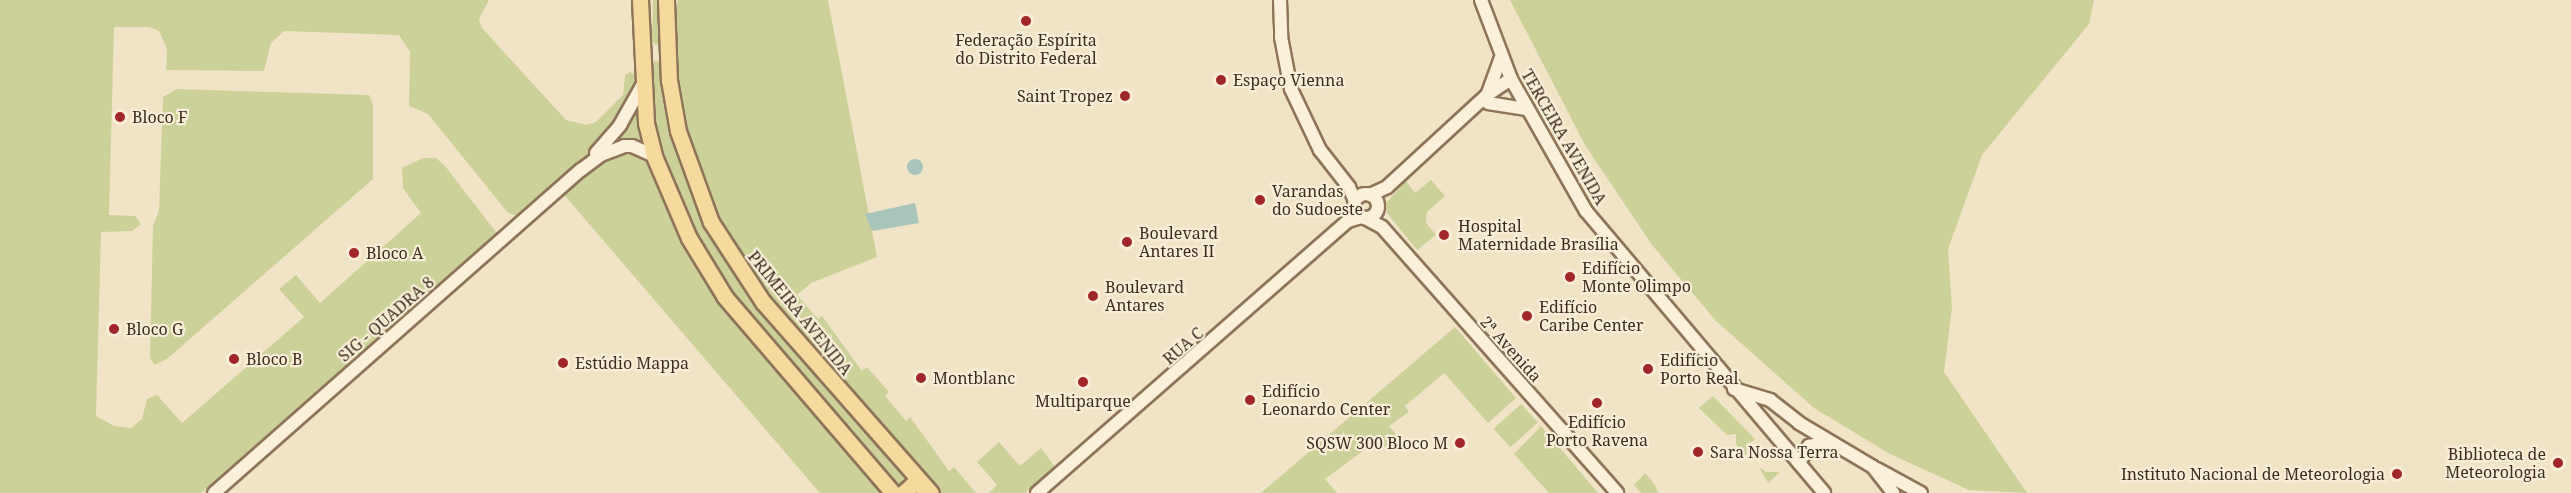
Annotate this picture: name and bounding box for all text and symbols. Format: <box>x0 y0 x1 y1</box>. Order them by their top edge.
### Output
marker: Federação Espírita do Distrito Federal <box>1019 14 1033 28</box>
place label: Federação Espírita do Distrito Federal <box>955 30 1097 68</box>
street label: TERCEIRA AVENIDA <box>1517 66 1611 208</box>
place label: Espaço Vienna <box>1233 70 1344 90</box>
marker: Espaço Vienna <box>1214 73 1228 87</box>
place label: Saint Tropez <box>1017 86 1113 106</box>
marker: Saint Tropez <box>1118 89 1132 103</box>
place label: Bloco F <box>132 107 187 127</box>
marker: Bloco F <box>113 110 127 124</box>
place label: Varandas do Sudoeste <box>1272 181 1363 219</box>
marker: Varandas do Sudoeste <box>1253 193 1267 207</box>
place label: Hospital Maternidade Brasília <box>1458 216 1619 254</box>
place label: Boulevard Antares II <box>1139 223 1218 261</box>
marker: Hospital Maternidade Brasília <box>1435 226 1453 244</box>
marker: Boulevard Antares II <box>1120 235 1134 249</box>
place label: Bloco A <box>366 243 423 263</box>
marker: Bloco A <box>347 246 361 260</box>
street label: PRIMEIRA AVENIDA <box>744 247 856 379</box>
place label: Edifício Monte Olimpo <box>1582 258 1691 296</box>
marker: Edifício Monte Olimpo <box>1563 270 1577 284</box>
street label: SIG - QUADRA 8 <box>334 272 438 366</box>
place label: Boulevard Antares <box>1105 277 1184 315</box>
marker: Boulevard Antares <box>1086 289 1100 303</box>
place label: Edifício Caribe Center <box>1539 297 1643 335</box>
marker: Edifício Caribe Center <box>1520 309 1534 323</box>
street label: 2ª Avenida <box>1477 312 1545 386</box>
place label: Bloco G <box>126 319 183 339</box>
marker: Bloco G <box>107 322 121 336</box>
street label: RUA C <box>1159 323 1207 369</box>
place label: Bloco B <box>246 349 302 369</box>
place label: Edifício Porto Real <box>1660 350 1738 388</box>
marker: Bloco B <box>227 352 241 366</box>
place label: Estúdio Mappa <box>575 353 689 373</box>
marker: Estúdio Mappa <box>556 356 570 370</box>
marker: Edifício Porto Real <box>1641 362 1655 376</box>
place label: Montblanc <box>933 368 1015 388</box>
marker: Montblanc <box>914 371 928 385</box>
marker: Multiparque <box>1076 375 1090 389</box>
place label: Edifício Leonardo Center <box>1262 381 1390 419</box>
place label: Multiparque <box>1035 391 1131 411</box>
marker: Edifício Leonardo Center <box>1243 393 1257 407</box>
marker: Edifício Porto Ravena <box>1590 396 1604 410</box>
place label: Edifício Porto Ravena <box>1546 412 1648 450</box>
place label: SQSW 300 Bloco M <box>1306 433 1448 453</box>
marker: SQSW 300 Bloco M <box>1453 436 1467 450</box>
place label: Sara Nossa Terra <box>1710 442 1838 462</box>
place label: Biblioteca de Meteorologia <box>2445 444 2546 482</box>
marker: Sara Nossa Terra <box>1691 445 1705 459</box>
marker: Biblioteca de Meteorologia <box>2551 456 2565 470</box>
place label: Instituto Nacional de Meteorologia <box>2121 464 2385 484</box>
marker: Instituto Nacional de Meteorologia <box>2390 467 2404 481</box>

